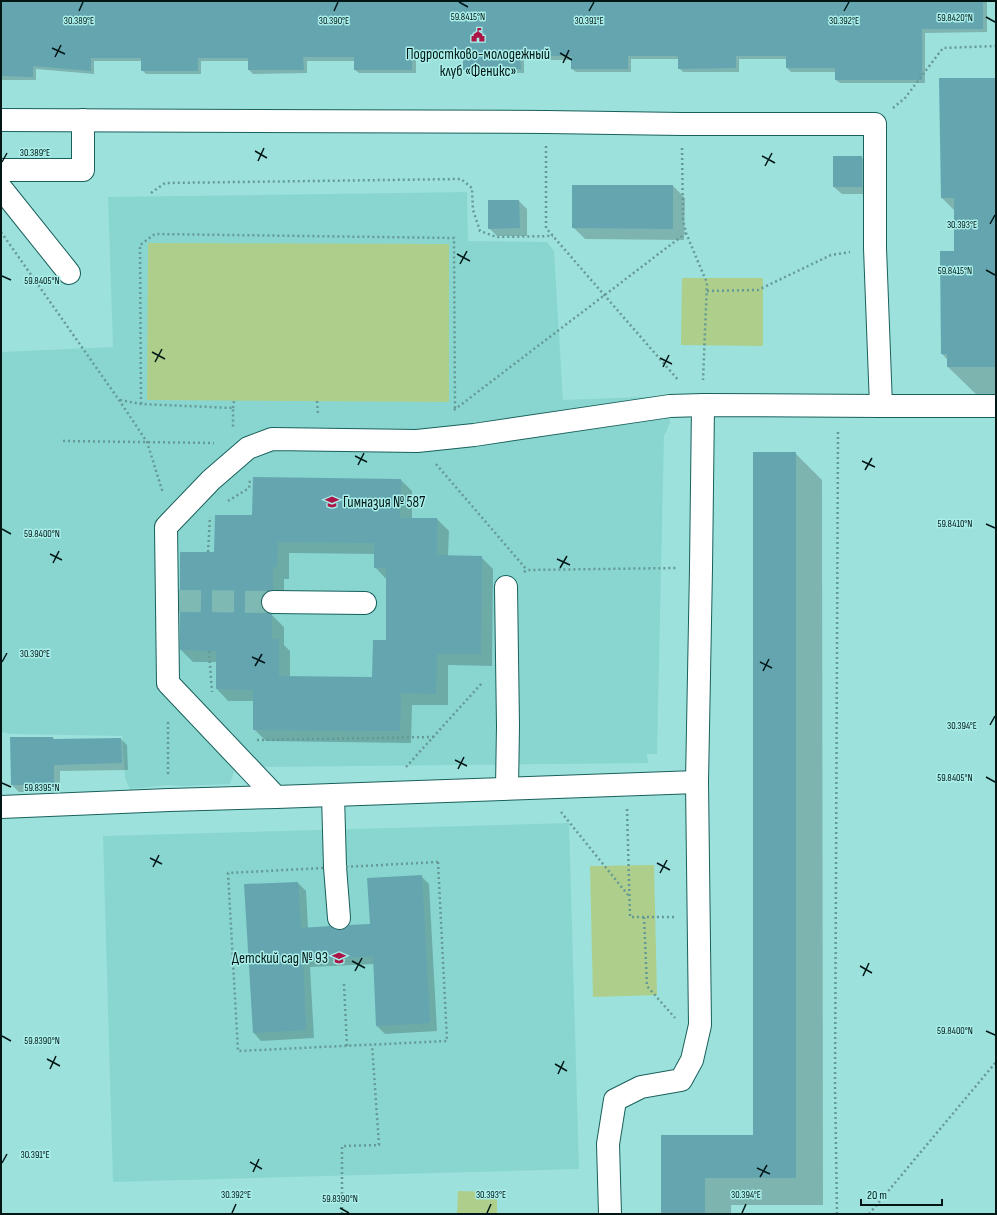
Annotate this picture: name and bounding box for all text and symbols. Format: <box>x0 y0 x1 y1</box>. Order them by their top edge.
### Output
text: 59.8415°N <box>451 11 485 23</box>
text: 59.8420°N <box>937 12 973 24</box>
text: 30.389°E <box>64 15 94 27</box>
text: 30.390°E <box>319 15 349 27</box>
text: 30.391°E <box>575 15 604 27</box>
text: 30.392°E <box>829 15 859 27</box>
public building icon: Подростково-молодежный клуб «Феникс» <box>470 27 486 43</box>
place label: Подростково-молодежный клуб «Феникс» <box>406 45 550 81</box>
text: 30.389°E <box>20 147 50 159</box>
text: 30.393°E <box>947 219 977 231</box>
text: 59.8415°N <box>938 265 972 277</box>
text: 59.8405°N <box>24 275 60 287</box>
place label: Гимназия № 587 <box>343 493 425 512</box>
school or university icon: Гимназия № 587 <box>324 494 340 510</box>
text: 59.8410°N <box>938 518 972 530</box>
text: 59.8400°N <box>24 528 60 540</box>
text: 30.390°E <box>20 648 50 660</box>
text: 30.394°E <box>947 720 977 732</box>
text: 59.8405°N <box>937 772 973 784</box>
text: 59.8395°N <box>24 782 60 794</box>
place label: Детский сад № 93 <box>232 949 328 968</box>
school or university icon: Детский сад № 93 <box>331 950 347 966</box>
text: 59.8400°N <box>937 1025 973 1037</box>
text: 59.8390°N <box>24 1035 60 1047</box>
text: 30.391°E <box>21 1149 50 1161</box>
scale bar <box>861 1181 942 1207</box>
text: 20 m <box>867 1188 887 1203</box>
text: 30.392°E <box>221 1189 251 1201</box>
text: 30.393°E <box>476 1189 506 1201</box>
text: 30.394°E <box>731 1189 761 1201</box>
text: 59.8390°N <box>322 1193 358 1205</box>

